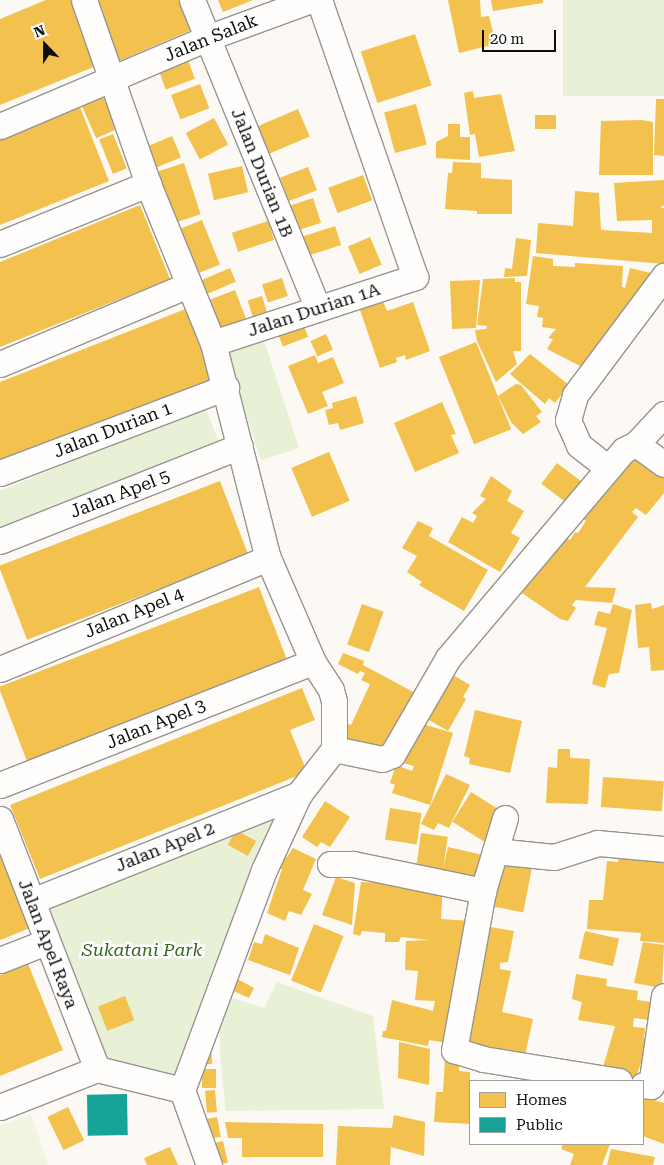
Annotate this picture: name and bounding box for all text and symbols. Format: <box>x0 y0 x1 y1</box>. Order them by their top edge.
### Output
street label: Jalan Salak <box>161 9 261 67</box>
north arrow <box>20 20 70 70</box>
scale bar <box>484 20 558 52</box>
text: N <box>31 22 47 41</box>
text: 20 m <box>490 30 524 48</box>
street label: Jalan Durian 1B <box>226 105 298 241</box>
street label: Jalan Durian 1A <box>245 278 383 342</box>
street label: Jalan Durian 1 <box>51 397 175 463</box>
street label: Jalan Apel 5 <box>67 465 173 523</box>
street label: Jalan Apel 4 <box>81 583 187 643</box>
street label: Jalan Apel 3 <box>103 694 209 754</box>
street label: Jalan Apel 2 <box>112 817 218 877</box>
street label: Jalan Apel Raya <box>13 876 83 1012</box>
park label: Sukatani Park <box>82 939 202 961</box>
legend <box>469 1080 644 1145</box>
text: Homes <box>516 1091 567 1109</box>
text: Public <box>516 1116 563 1134</box>

